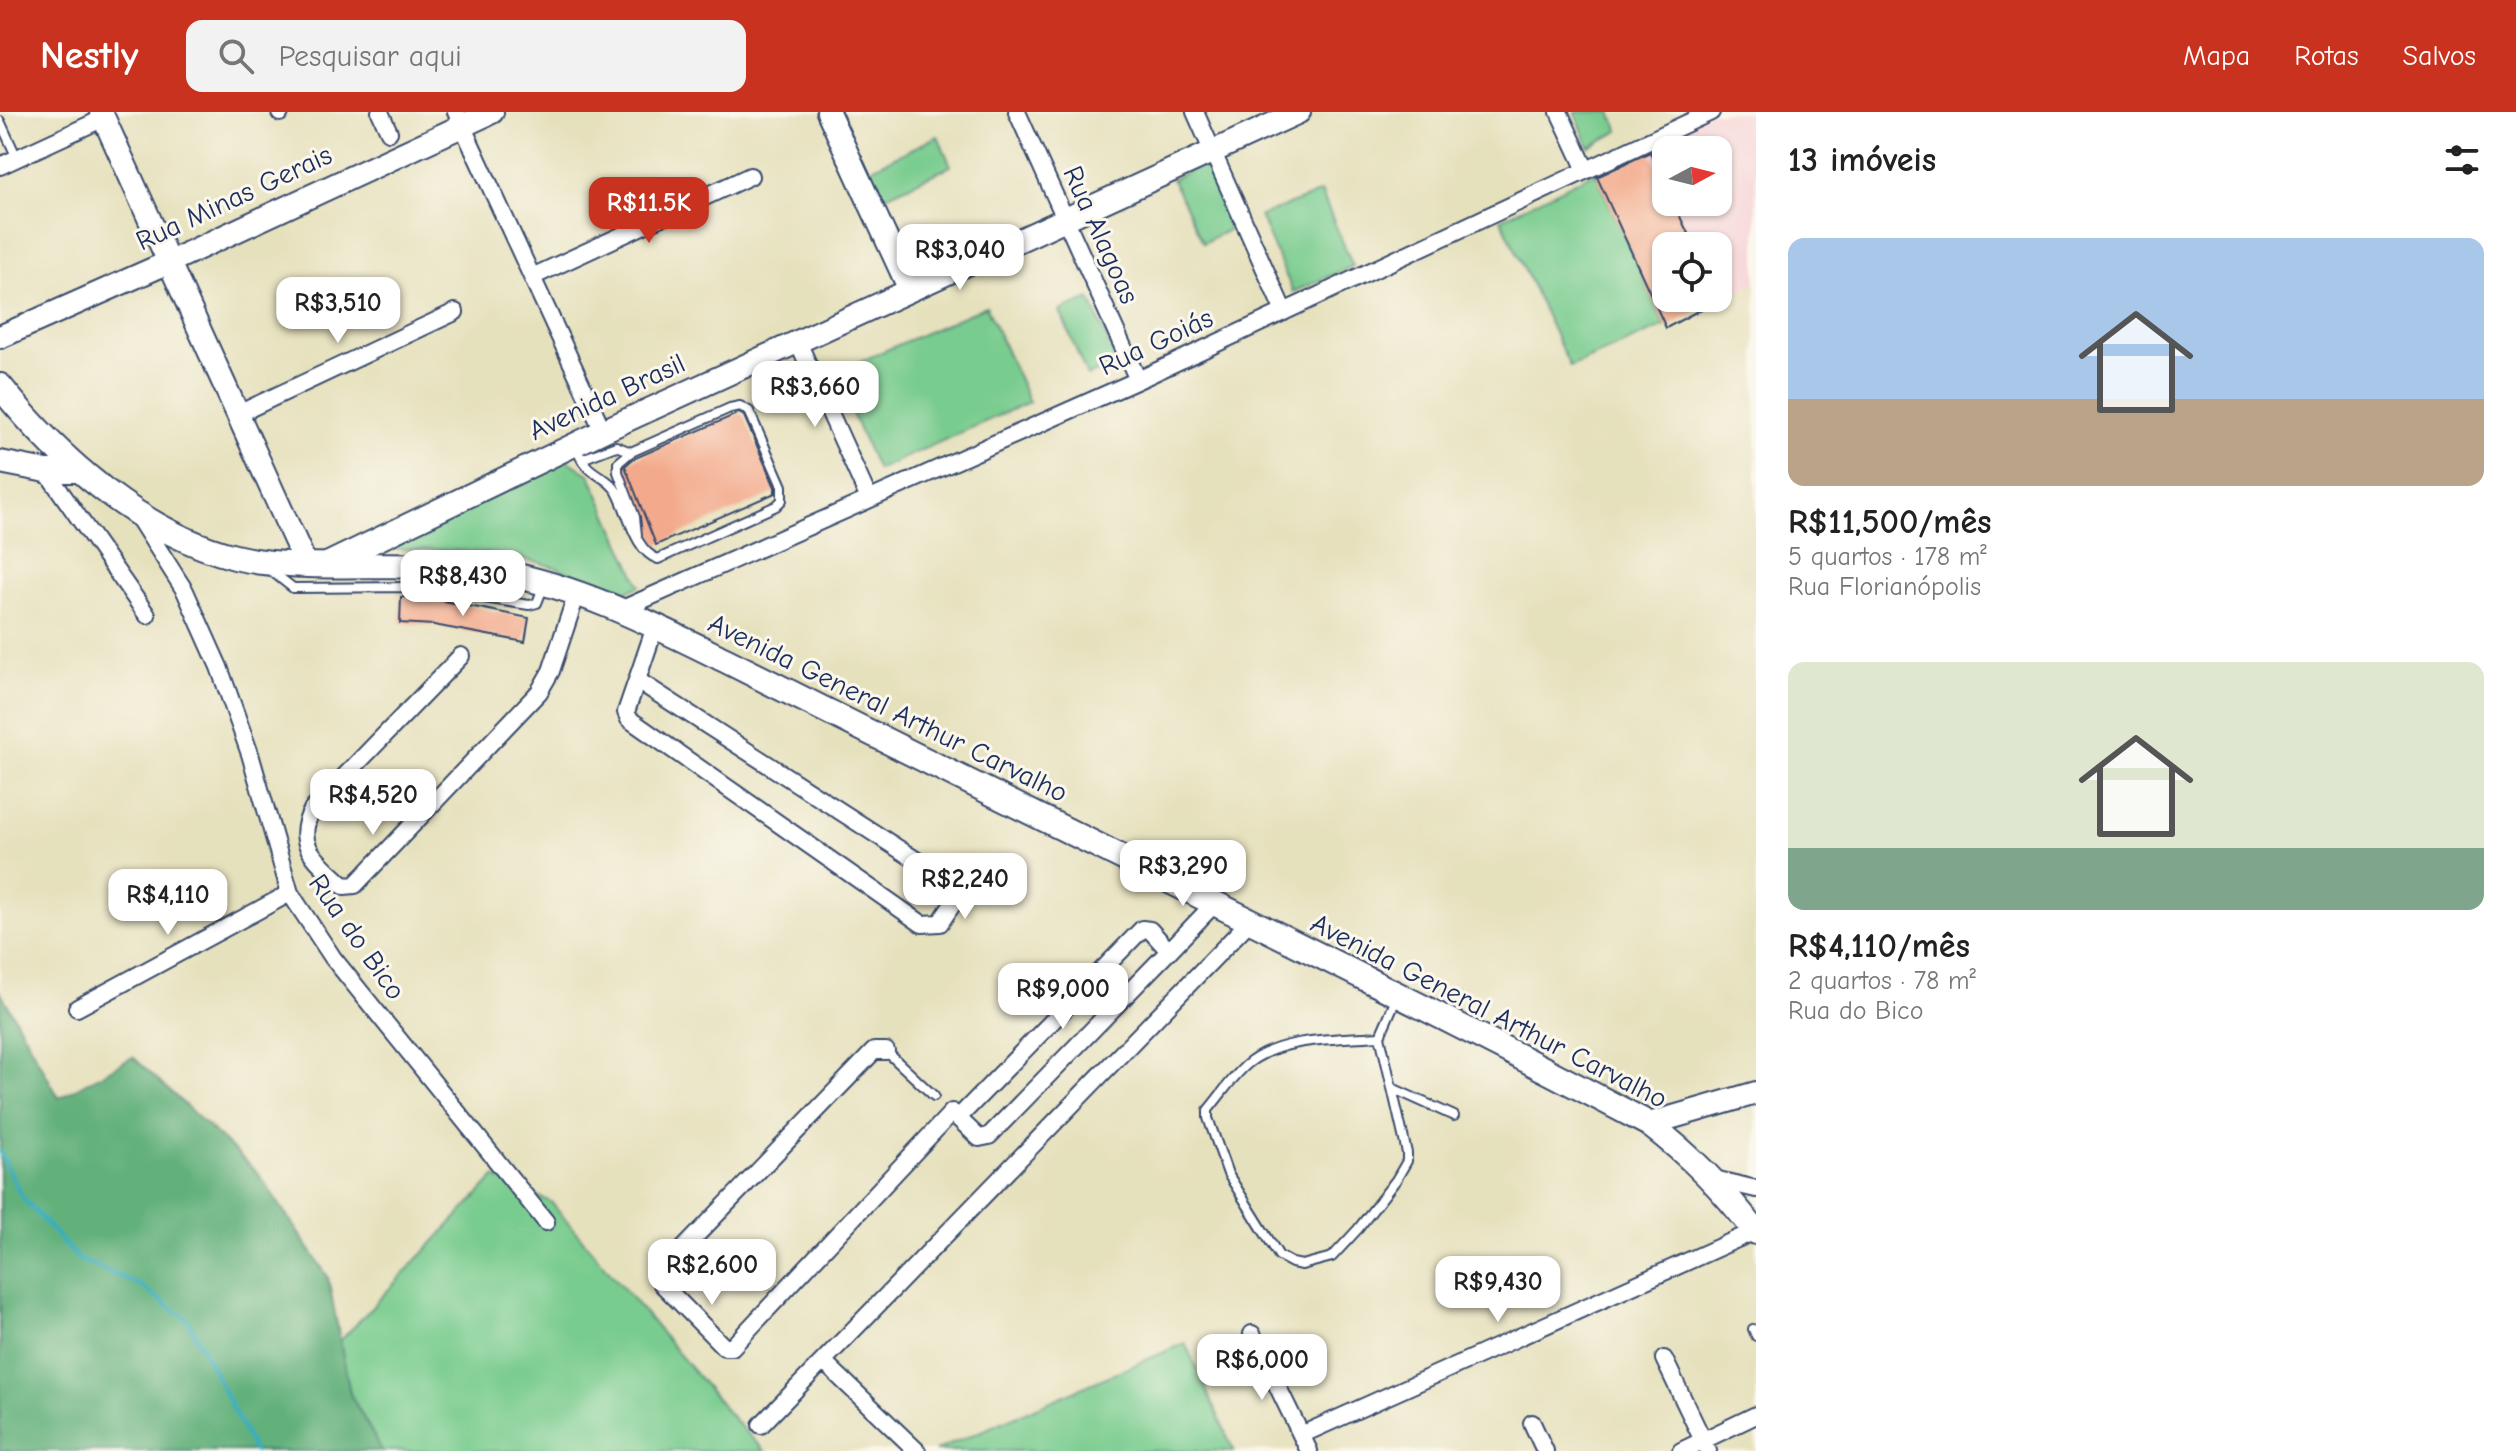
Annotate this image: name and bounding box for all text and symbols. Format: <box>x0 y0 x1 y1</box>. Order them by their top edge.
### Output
search box <box>186 20 746 92</box>
text: Nestly <box>40 34 138 78</box>
icon: search <box>214 34 258 78</box>
text: Pesquisar aqui <box>278 39 462 74</box>
text: Mapa <box>2183 40 2250 72</box>
text: Rotas <box>2294 40 2359 72</box>
text: Salvos <box>2403 40 2476 72</box>
north arrow <box>1652 136 1732 216</box>
map controls <box>1652 136 1732 312</box>
icon: filters <box>2440 138 2484 182</box>
street label: Rua Minas Gerais <box>131 139 337 257</box>
text: 13 imóveis <box>1788 140 1936 180</box>
street label: Rua Alagoas <box>1056 161 1146 309</box>
pin: R$11.5K <box>575 177 723 245</box>
text: R$11.5K <box>607 188 691 218</box>
pin: R$3,040 <box>886 224 1034 292</box>
button: locate <box>1652 232 1732 312</box>
text: R$3,040 <box>915 235 1005 265</box>
pin: R$3,510 <box>264 277 412 345</box>
text: R$3,510 <box>294 288 382 318</box>
icon: home <box>2064 290 2208 434</box>
street label: Rua Goiás <box>1094 302 1218 382</box>
street label: Avenida Brasil <box>524 347 690 447</box>
pin: R$3,660 <box>741 361 889 429</box>
text: R$3,660 <box>770 372 860 402</box>
text: R$11,500/mês <box>1788 502 1992 542</box>
text: 5 quartos · 178 m² <box>1788 542 1987 572</box>
pin: R$8,430 <box>389 550 537 618</box>
text: R$8,430 <box>419 561 507 591</box>
text: Rua Florianópolis <box>1788 572 1981 602</box>
street label: Avenida General Arthur Carvalho <box>703 607 1073 809</box>
icon: home <box>2064 714 2208 858</box>
pin: R$4,520 <box>299 769 447 837</box>
text: R$4,520 <box>328 780 418 810</box>
pin: R$3,290 <box>1109 840 1257 908</box>
text: R$3,290 <box>1138 851 1228 881</box>
pin: R$2,240 <box>891 853 1039 921</box>
text: R$2,240 <box>921 864 1009 894</box>
street label: Rua do Bico <box>302 868 412 1006</box>
pin: R$4,110 <box>94 869 242 937</box>
text: R$4,110 <box>126 880 210 910</box>
street label: Avenida General Arthur Carvalho <box>1306 907 1672 1115</box>
text: R$4,110/mês <box>1788 926 1970 966</box>
pin: R$9,000 <box>989 963 1137 1031</box>
text: 2 quartos · 78 m² <box>1788 966 1976 996</box>
text: R$9,000 <box>1016 974 1110 1004</box>
text: Rua do Bico <box>1788 996 1923 1026</box>
pin: R$2,600 <box>638 1239 786 1307</box>
text: R$2,600 <box>666 1250 758 1280</box>
pin: R$9,430 <box>1424 1256 1572 1324</box>
text: R$9,430 <box>1453 1267 1543 1297</box>
pin: R$6,000 <box>1188 1334 1336 1402</box>
text: R$6,000 <box>1215 1345 1309 1375</box>

